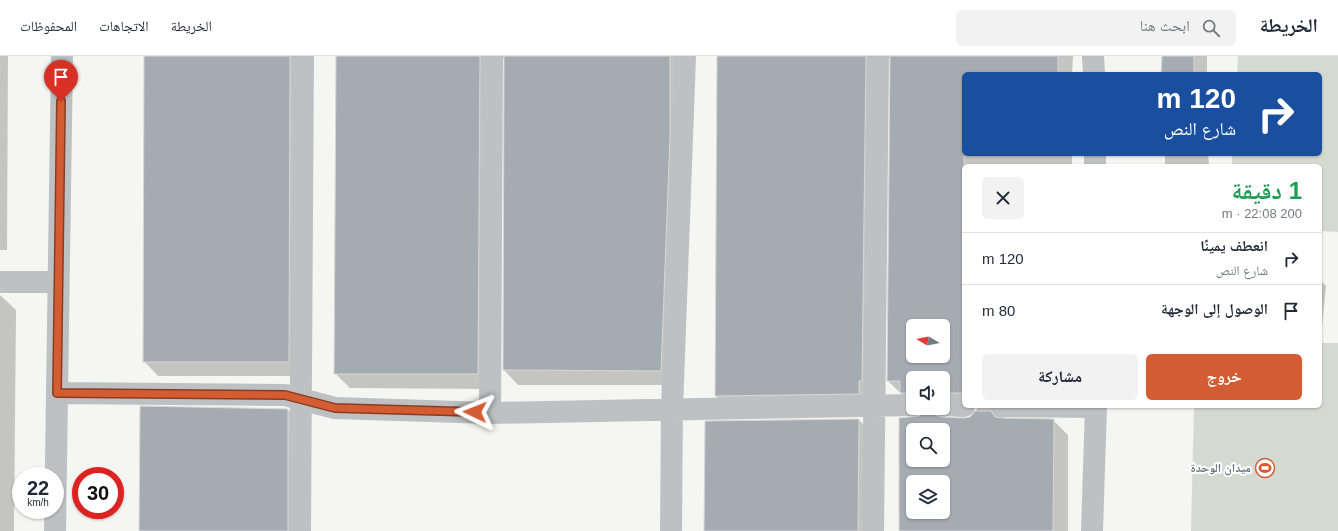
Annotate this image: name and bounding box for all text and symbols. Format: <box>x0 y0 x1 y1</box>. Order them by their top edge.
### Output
search box <box>956 10 1236 46</box>
text: الخريطة <box>1260 15 1318 36</box>
text: ابحث هنا <box>1140 17 1190 34</box>
icon: search <box>1200 17 1222 39</box>
text: المحفوظات <box>20 18 77 34</box>
text: الاتجاهات <box>99 18 149 34</box>
text: الخريطة <box>171 18 212 34</box>
pin <box>44 60 78 101</box>
icon: arrive <box>50 66 72 88</box>
text: 120 m <box>1157 83 1236 114</box>
icon: right <box>1250 88 1302 140</box>
text: شارع النص <box>1164 119 1236 139</box>
button: close <box>982 177 1024 219</box>
text: 1 دقيقة <box>1232 177 1302 204</box>
text: 200 m · 22:08 <box>1222 206 1302 221</box>
text: انعطف يمينًا <box>1200 237 1268 254</box>
icon: right <box>1280 248 1302 270</box>
text: 120 m <box>982 250 1024 267</box>
text: شارع النص <box>1216 263 1268 278</box>
text: الوصول إلى الوجهة <box>1161 300 1268 317</box>
icon: arrive <box>1280 300 1302 322</box>
text: 80 m <box>982 302 1015 319</box>
north arrow <box>906 319 950 363</box>
map controls <box>906 319 950 519</box>
button: مشاركة <box>982 354 1138 400</box>
button: خروج <box>1146 354 1302 400</box>
button: sound <box>906 371 950 415</box>
position arrow <box>454 391 496 433</box>
button: search <box>906 423 950 467</box>
sports icon: ميدان الوحدة <box>1254 457 1276 479</box>
place label: ميدان الوحدة <box>1191 461 1251 476</box>
speed limit sign: 30 <box>72 467 124 519</box>
button: layers <box>906 475 950 519</box>
text: 22 <box>27 477 49 499</box>
text: km/h <box>27 497 49 508</box>

